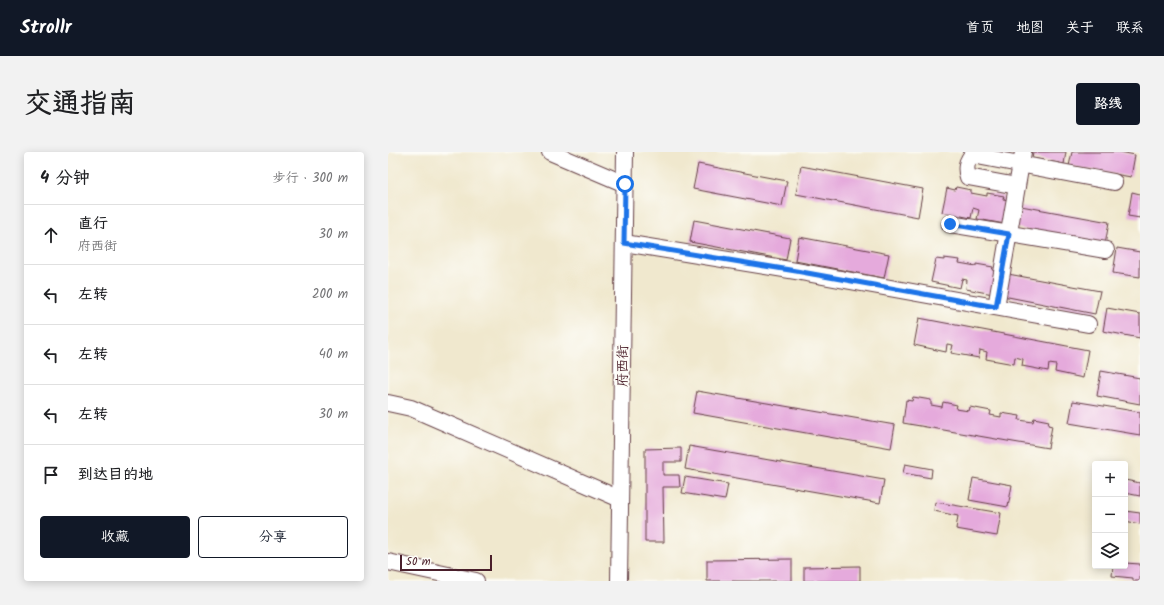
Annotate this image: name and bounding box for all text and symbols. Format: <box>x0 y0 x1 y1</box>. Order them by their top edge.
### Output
text: Strollr <box>20 13 72 43</box>
text: 首页 <box>966 17 994 39</box>
text: 地图 <box>1016 17 1044 39</box>
text: 关于 <box>1066 17 1094 39</box>
text: 联系 <box>1116 17 1144 39</box>
text: 交通指南 <box>24 82 136 127</box>
button: 路线 <box>1076 83 1140 125</box>
text: 4 分钟 <box>40 165 90 192</box>
text: 步行 · 300 m <box>273 168 348 189</box>
route start <box>616 175 634 193</box>
text: 直行 <box>78 212 108 236</box>
route end <box>941 215 959 233</box>
icon: ahead <box>40 224 62 246</box>
text: 30 m <box>319 224 348 245</box>
text: 府西街 <box>78 236 117 257</box>
text: 左转 <box>78 283 108 307</box>
icon: left <box>40 284 62 306</box>
text: 200 m <box>312 284 348 305</box>
text: 左转 <box>78 343 108 367</box>
icon: left <box>40 344 62 366</box>
text: 40 m <box>319 344 348 365</box>
street label: 府西街 <box>612 345 634 387</box>
text: 左转 <box>78 403 108 427</box>
icon: left <box>40 404 62 426</box>
text: 30 m <box>319 404 348 425</box>
map controls <box>1092 461 1128 569</box>
button: + <box>1092 461 1128 497</box>
text: 到达目的地 <box>78 463 153 487</box>
icon: arrive <box>40 464 62 486</box>
button: − <box>1092 497 1128 533</box>
button: 收藏 <box>40 516 190 558</box>
button: 分享 <box>198 516 348 558</box>
button: layers <box>1092 533 1128 569</box>
scale bar <box>400 553 492 572</box>
text: 50 m <box>406 553 431 571</box>

